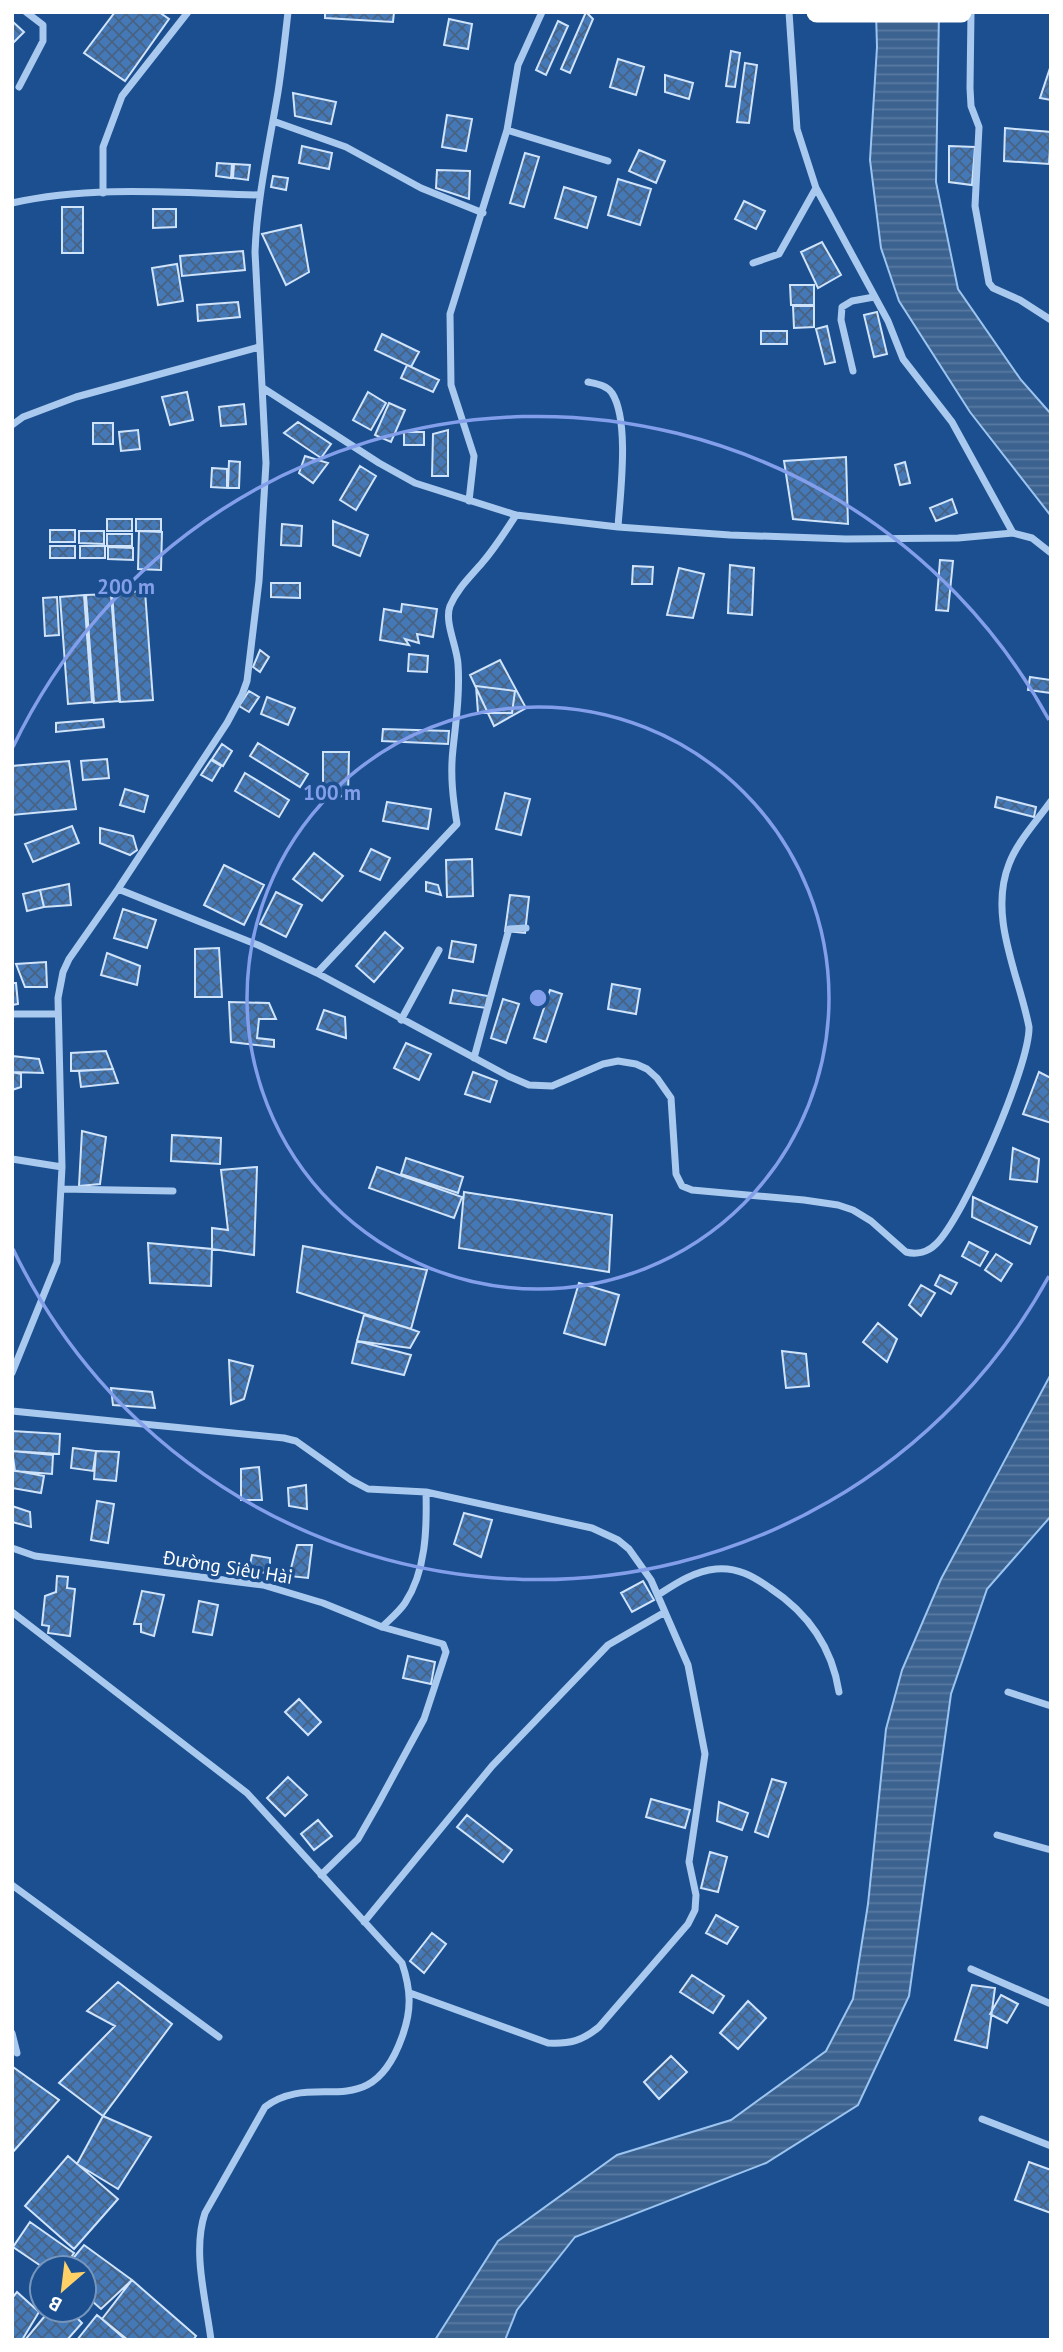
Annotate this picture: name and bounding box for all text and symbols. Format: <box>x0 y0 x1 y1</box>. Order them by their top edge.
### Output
text: 200 m <box>97 573 155 600</box>
text: 100 m <box>303 779 361 806</box>
centre of rings <box>526 986 550 1010</box>
street label: Đường Siêu Hài <box>161 1545 294 1589</box>
north arrow <box>28 2254 98 2324</box>
text: B <box>44 2291 66 2317</box>

